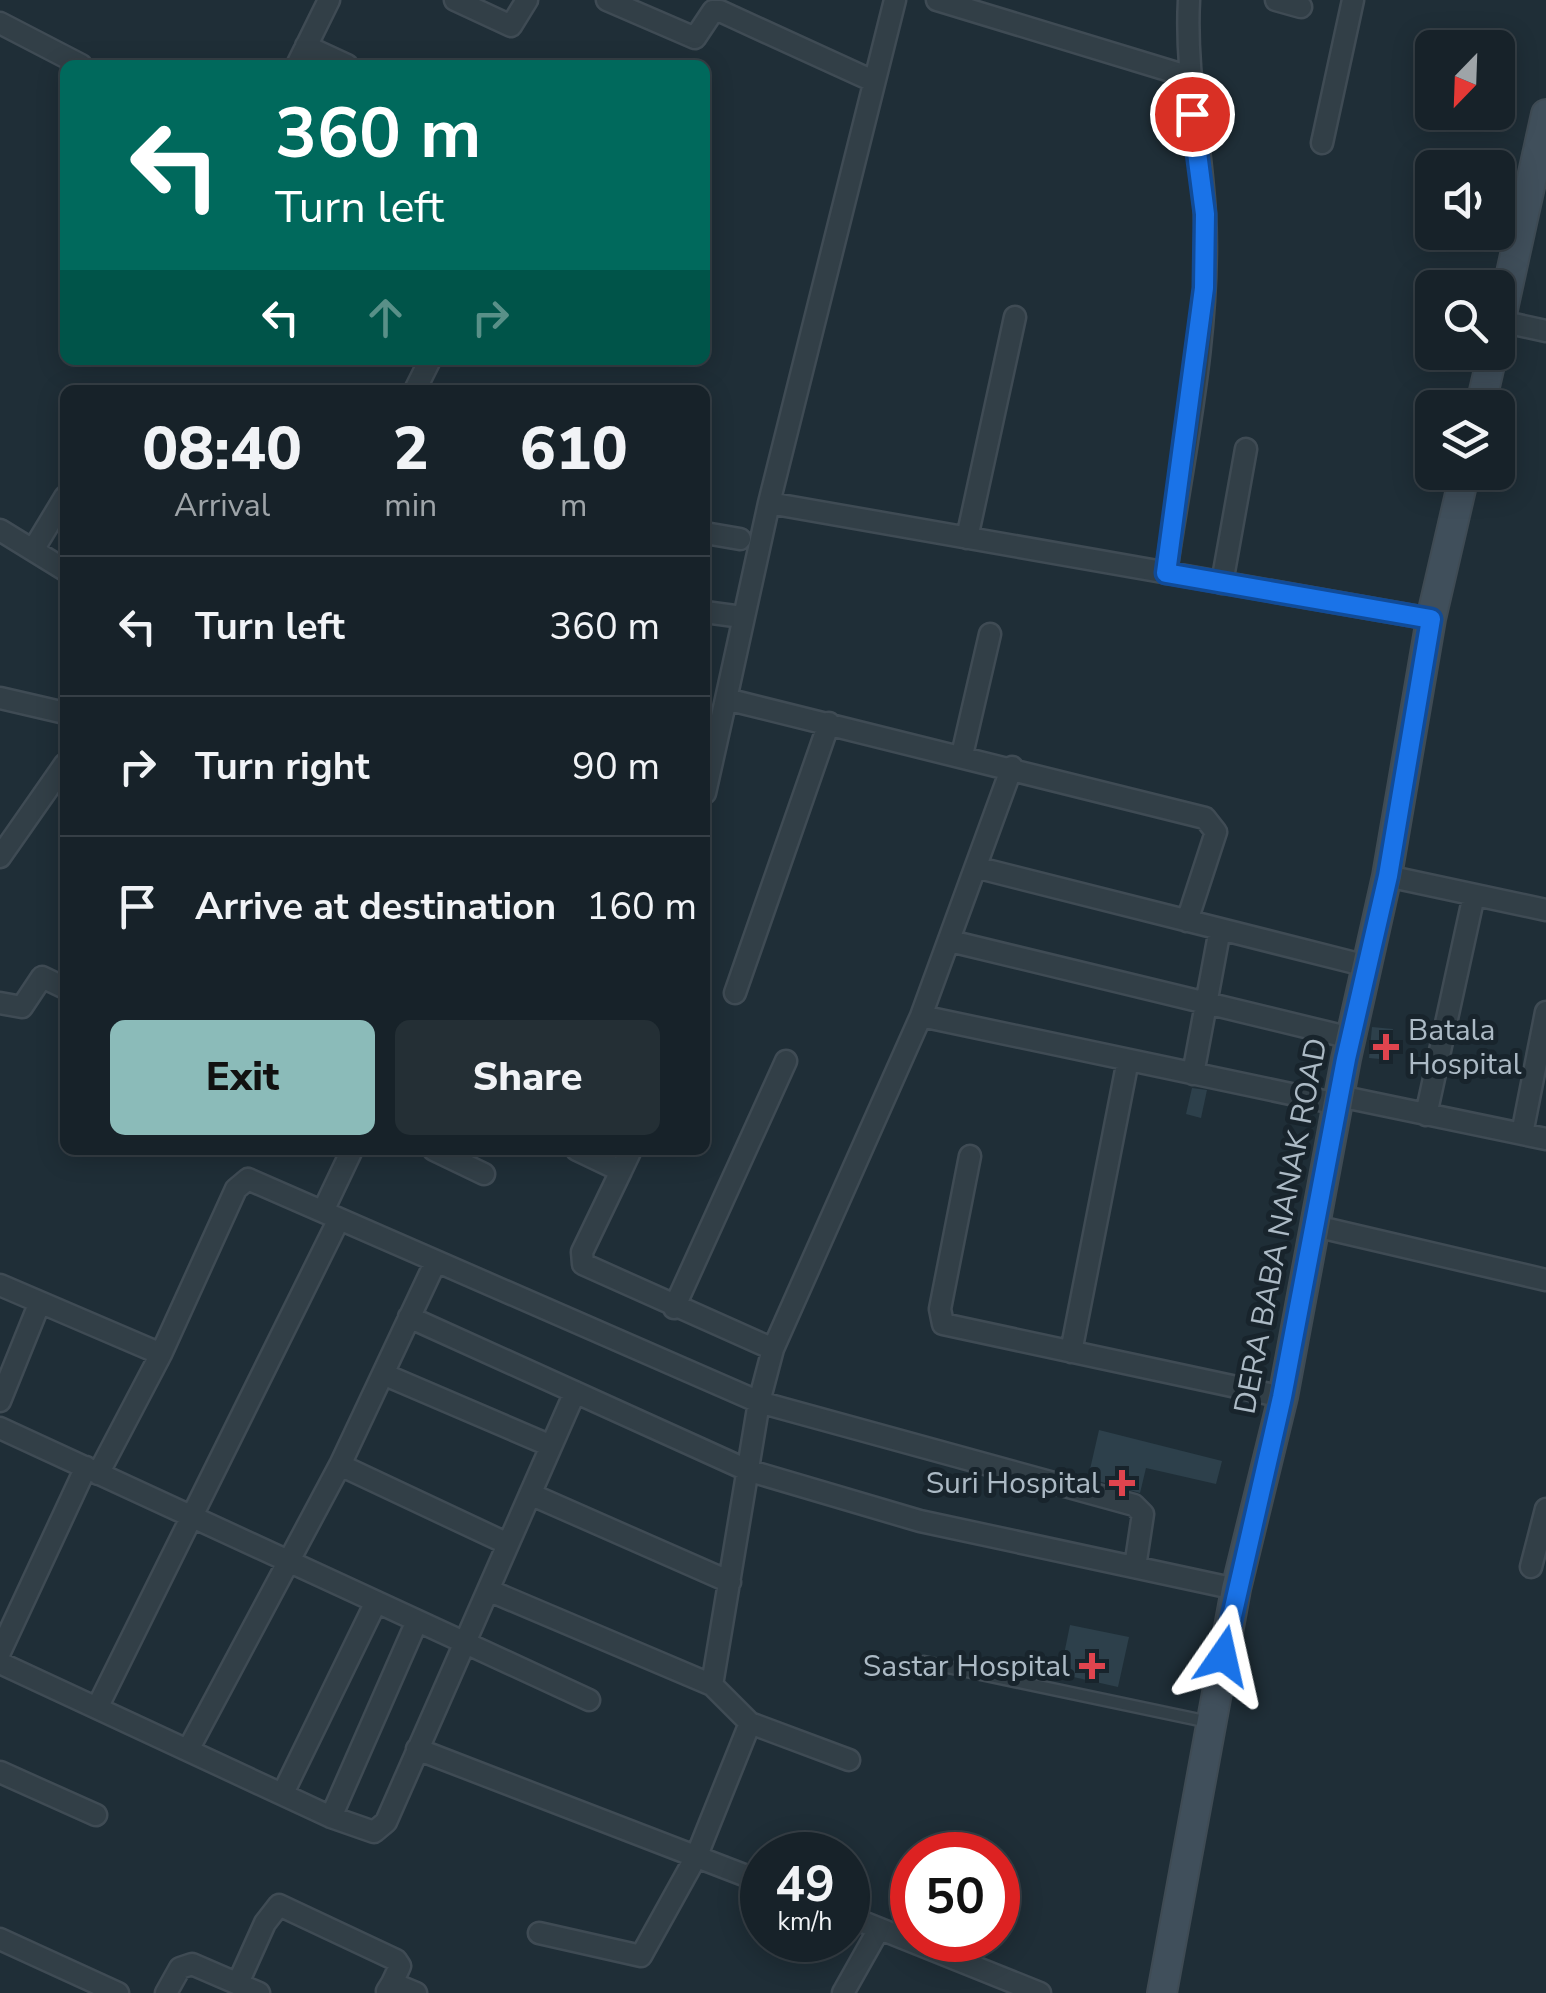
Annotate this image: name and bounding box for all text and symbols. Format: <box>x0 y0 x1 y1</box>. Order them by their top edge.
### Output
north arrow <box>1415 30 1515 130</box>
map controls <box>1415 30 1515 490</box>
pin <box>1150 72 1235 157</box>
text: 360 m <box>275 86 481 182</box>
icon: arrive <box>1165 87 1220 142</box>
icon: left <box>110 100 240 230</box>
button: sound <box>1415 150 1515 250</box>
text: Turn left <box>275 177 444 238</box>
button: search <box>1415 270 1515 370</box>
icon: left <box>253 290 308 345</box>
icon: ahead <box>358 290 413 345</box>
icon: right <box>463 290 518 345</box>
button: layers <box>1415 390 1515 490</box>
text: 08:40 <box>142 408 302 490</box>
text: 2 <box>393 408 429 490</box>
text: 610 <box>520 408 628 490</box>
text: Arrival <box>174 484 270 527</box>
text: min <box>384 484 437 527</box>
text: m <box>560 484 587 527</box>
icon: left <box>110 599 165 654</box>
text: Turn left <box>195 601 345 652</box>
text: 360 m <box>549 601 660 652</box>
icon: right <box>110 739 165 794</box>
text: Turn right <box>195 741 370 792</box>
text: 90 m <box>572 741 660 792</box>
icon: arrive <box>110 879 165 934</box>
text: Arrive at destination <box>195 881 556 932</box>
text: 160 m <box>586 881 697 932</box>
place label: Batala Hospital <box>1408 1010 1522 1085</box>
button: Exit <box>110 1020 375 1135</box>
button: Share <box>395 1020 660 1135</box>
marker: Batala Hospital <box>1373 1034 1399 1060</box>
street label: DERA BABA NANAK ROAD <box>1224 1035 1338 1417</box>
place label: Suri Hospital <box>926 1463 1100 1504</box>
marker: Suri Hospital <box>1109 1470 1135 1496</box>
position arrow <box>1171 1604 1275 1708</box>
place label: Sastar Hospital <box>863 1646 1070 1687</box>
marker: Sastar Hospital <box>1079 1653 1105 1679</box>
speed limit sign: 50 <box>890 1832 1020 1962</box>
text: 49 <box>775 1850 835 1919</box>
text: km/h <box>777 1905 833 1939</box>

